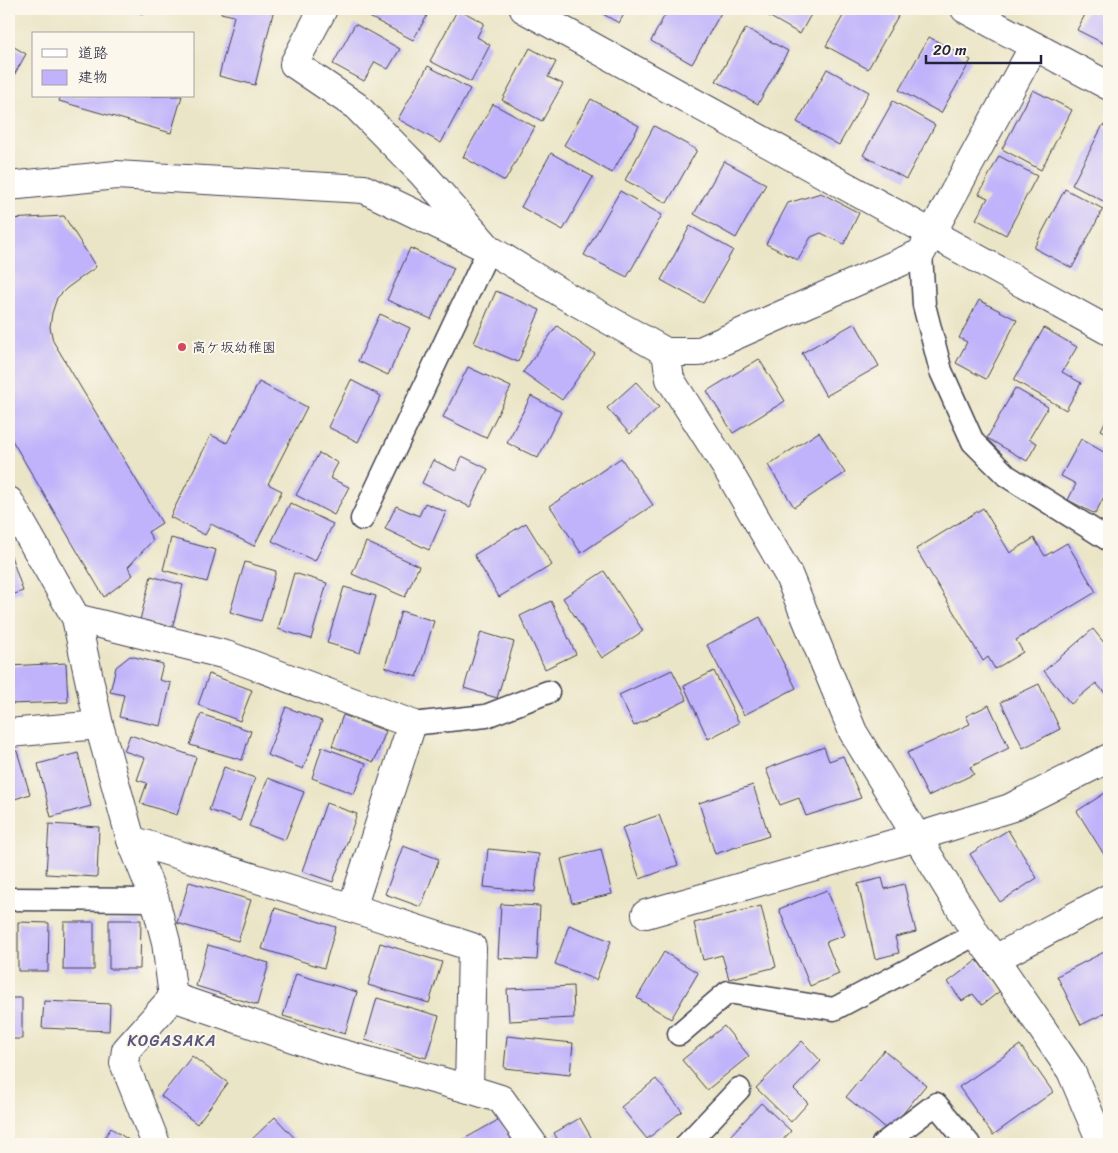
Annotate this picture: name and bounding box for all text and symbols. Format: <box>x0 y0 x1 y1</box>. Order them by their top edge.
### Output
legend <box>32 32 195 98</box>
scale bar <box>926 32 1040 64</box>
text: 20 m <box>933 37 967 63</box>
text: 道路 <box>78 40 108 66</box>
text: 建物 <box>78 64 108 90</box>
place label: 高ケ坂幼稚園 <box>192 335 276 360</box>
marker: 高ケ坂幼稚園 <box>176 341 188 353</box>
district label: KOGASAKA <box>127 1026 217 1055</box>

